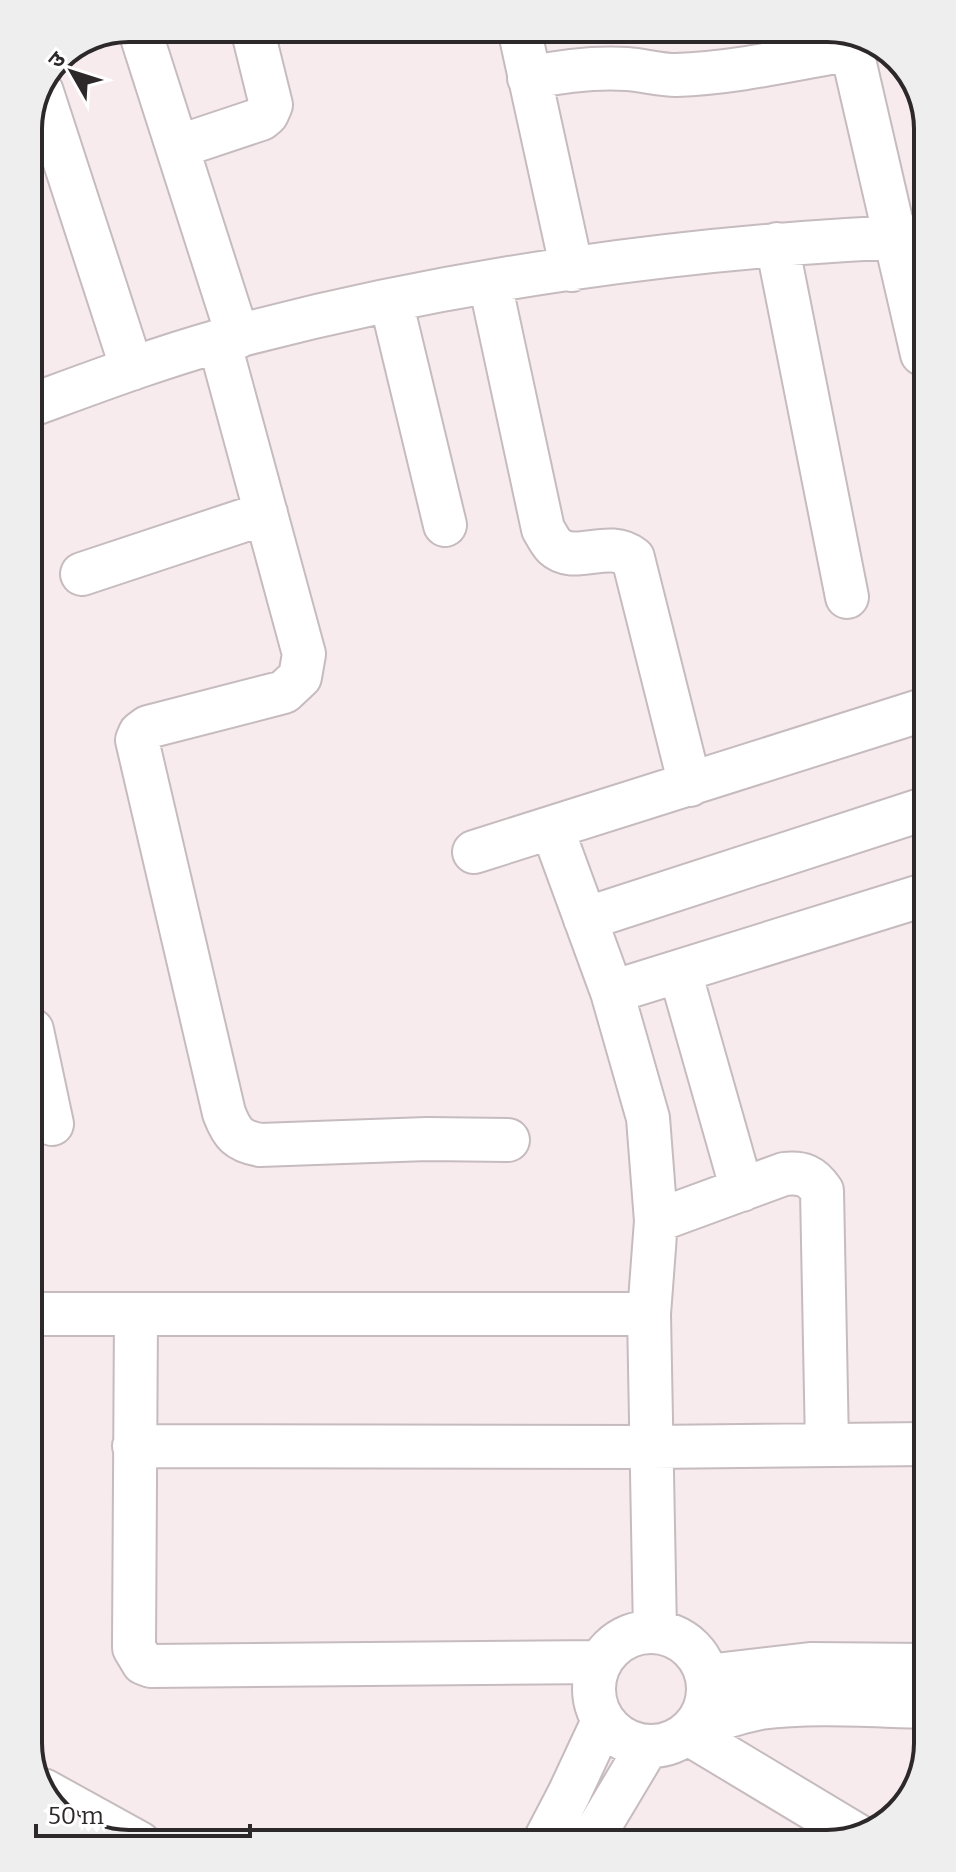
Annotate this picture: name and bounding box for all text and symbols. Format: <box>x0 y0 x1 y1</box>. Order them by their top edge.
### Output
north arrow <box>32 32 112 112</box>
text: उ <box>42 45 72 73</box>
scale bar <box>36 1788 250 1838</box>
text: 50 m <box>48 1802 104 1830</box>

